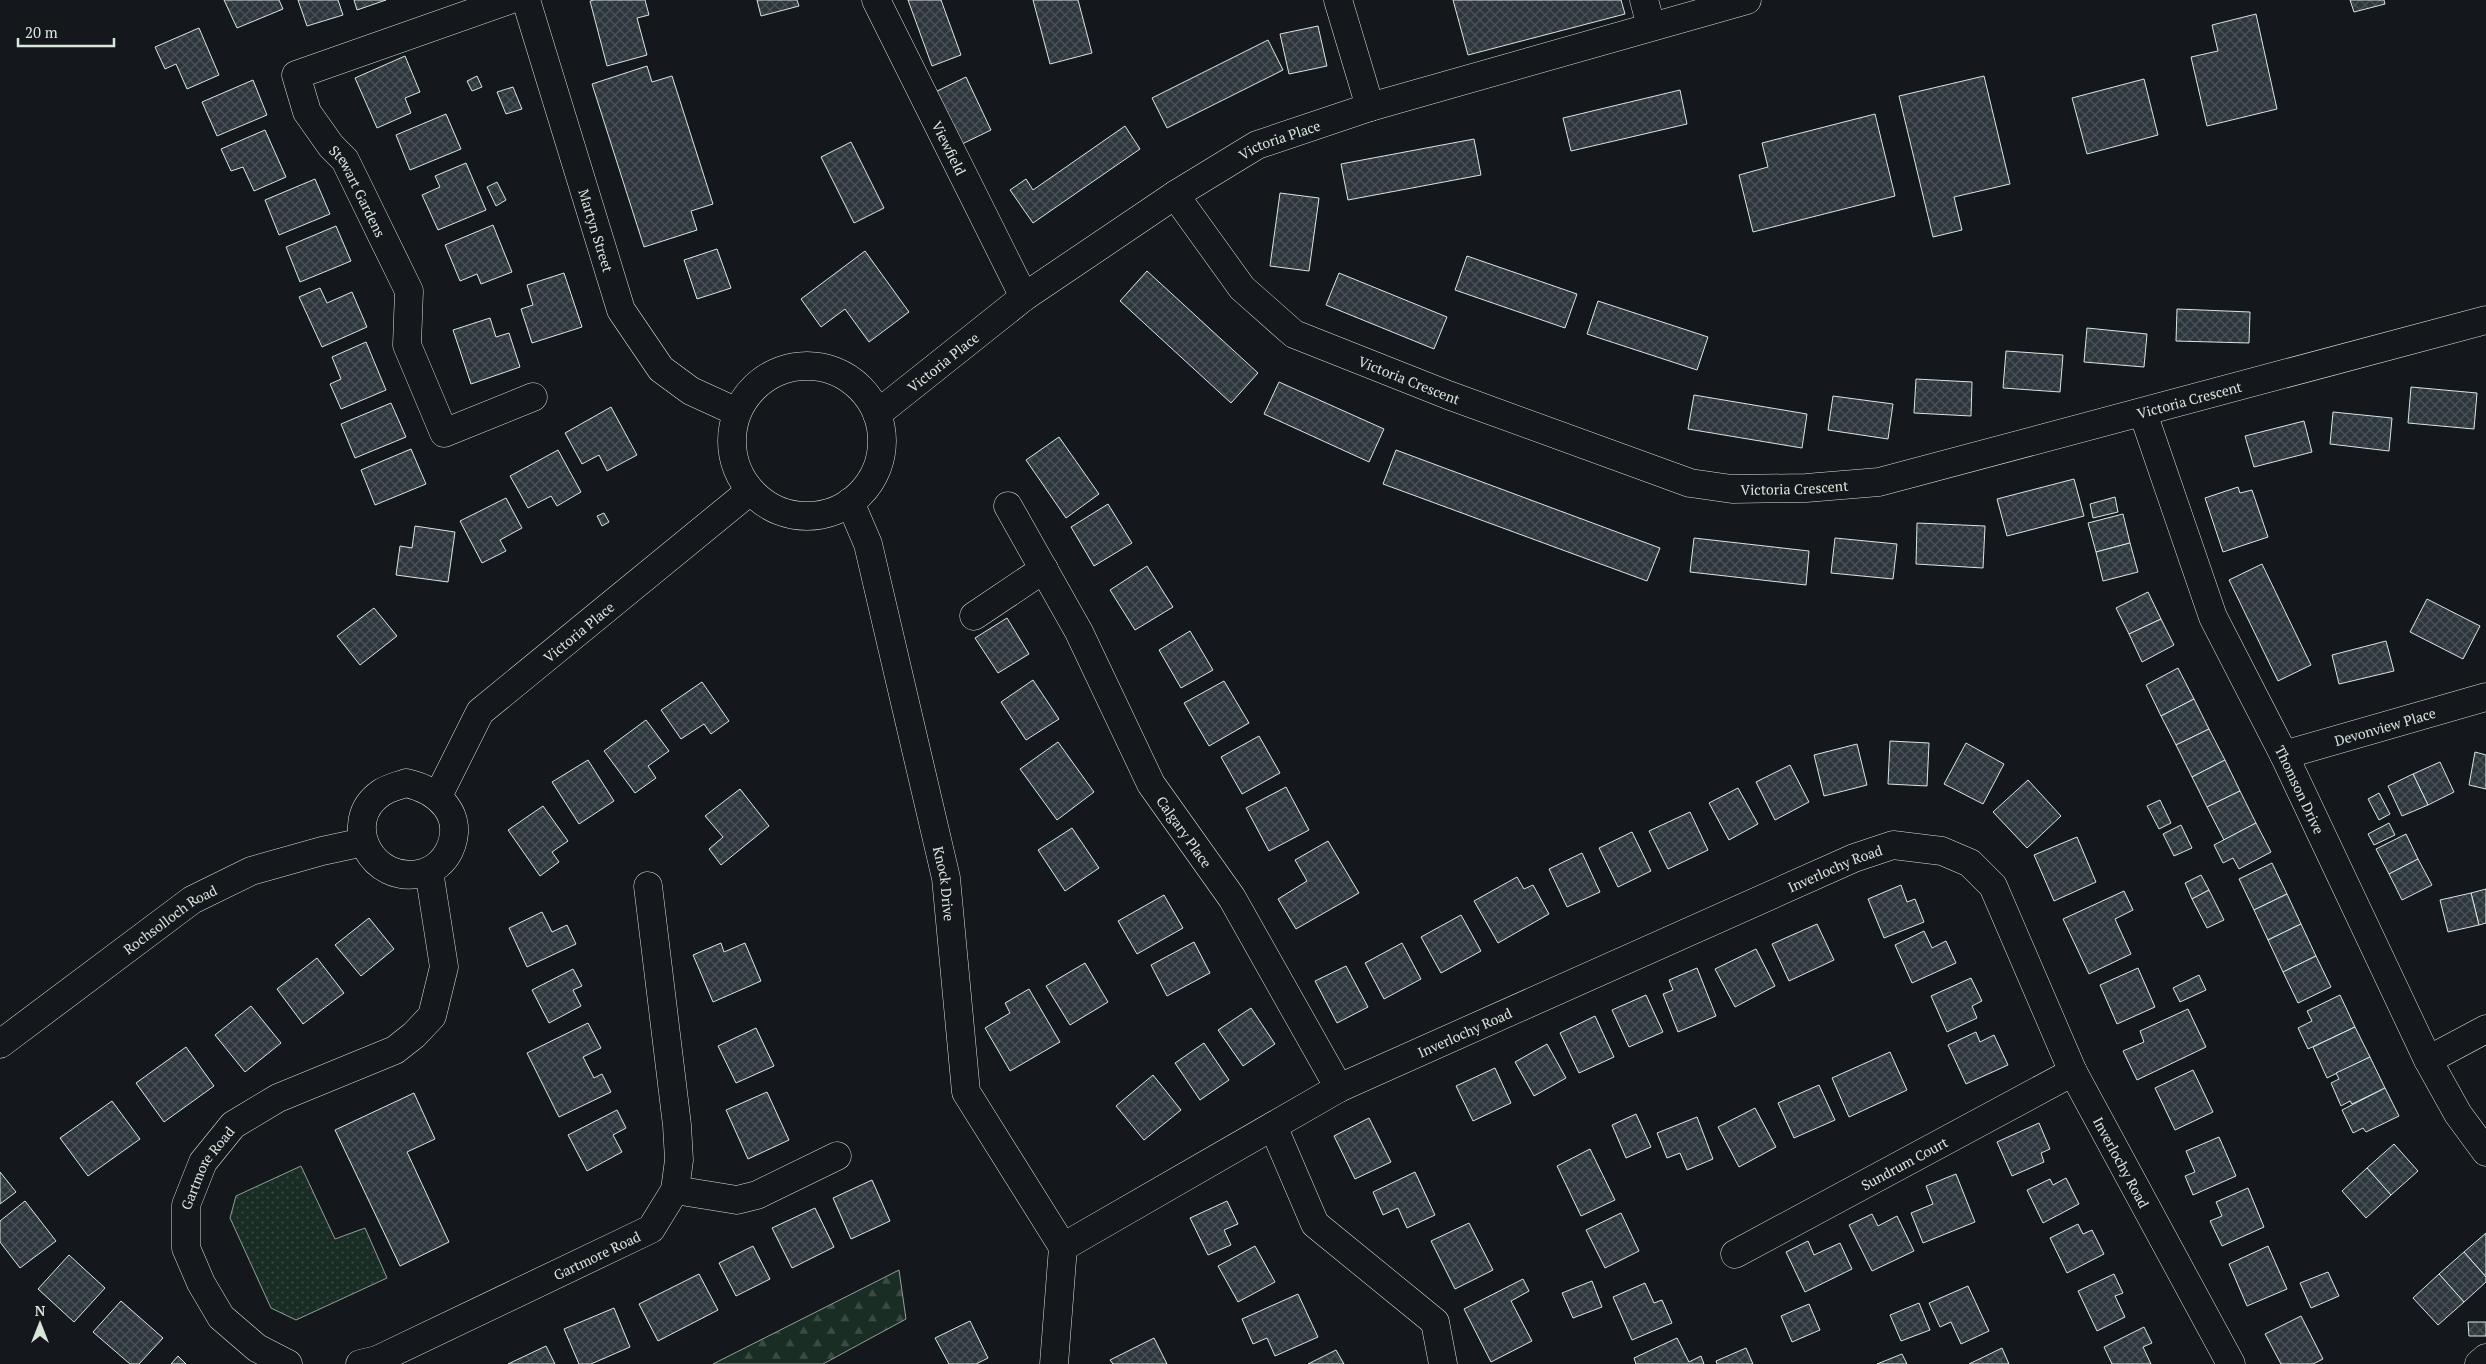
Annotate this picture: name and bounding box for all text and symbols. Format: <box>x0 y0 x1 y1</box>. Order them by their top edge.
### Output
scale bar <box>18 15 114 47</box>
text: 20 m <box>25 22 58 42</box>
street label: Victoria Place <box>1235 115 1323 164</box>
street label: Viewfield <box>928 117 971 178</box>
street label: Stewart Gardens <box>326 141 391 240</box>
street label: Martyn Street <box>575 187 619 275</box>
street label: Victoria Place <box>903 327 982 396</box>
street label: Victoria Crescent <box>1356 351 1463 408</box>
street label: Victoria Crescent <box>2135 376 2245 422</box>
street label: Victoria Crescent <box>1740 475 1850 498</box>
street label: Victoria Place <box>539 597 618 666</box>
street label: Devonview Place <box>2332 702 2438 750</box>
street label: Thomson Drive <box>2271 742 2329 837</box>
street label: Calgary Place <box>1153 792 1217 871</box>
street label: Inverlochy Road <box>1784 840 1885 896</box>
street label: Knock Drive <box>929 844 959 922</box>
street label: Rochsolloch Road <box>119 880 220 958</box>
street label: Inverlochy Road <box>1415 1003 1515 1061</box>
street label: Inverlochy Road <box>2089 1113 2154 1211</box>
street label: Gartmore Road <box>176 1122 238 1212</box>
street label: Sundrum Court <box>1857 1132 1951 1194</box>
street label: Gartmore Road <box>550 1226 644 1284</box>
north arrow <box>15 1299 65 1349</box>
text: N <box>35 1301 46 1320</box>

